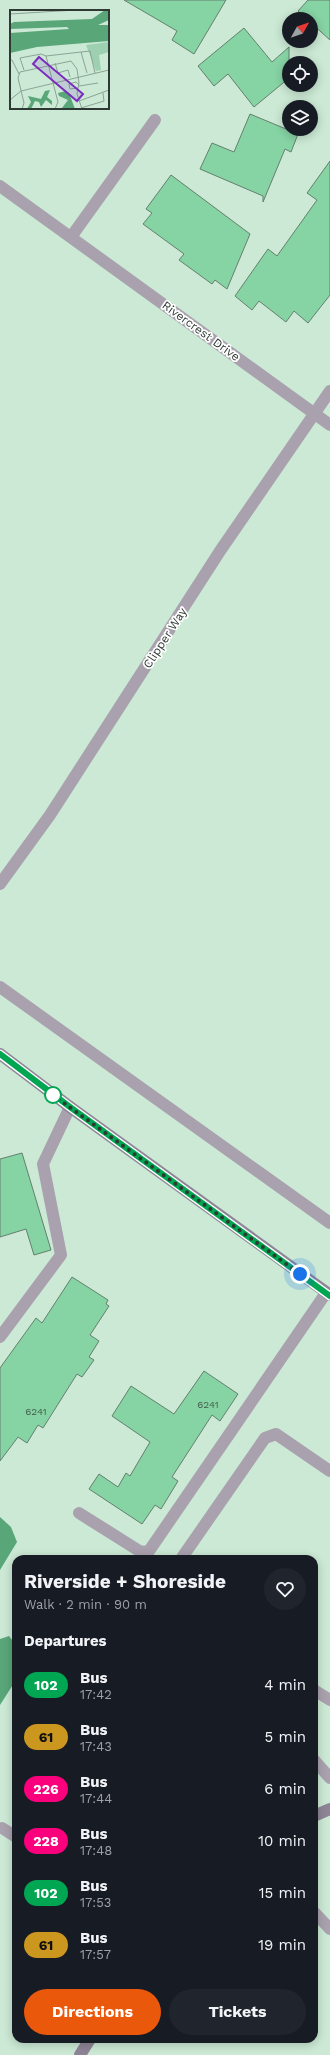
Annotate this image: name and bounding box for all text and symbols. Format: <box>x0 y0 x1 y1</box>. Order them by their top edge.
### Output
inset map <box>10 10 109 109</box>
north arrow <box>282 12 318 48</box>
map controls <box>282 12 318 136</box>
button: locate <box>282 56 318 92</box>
button: layers <box>282 100 318 136</box>
street label: Rivercrest Drive <box>159 298 243 364</box>
street label: Clipper Way <box>140 605 190 671</box>
unlabelled marker <box>44 1086 62 1104</box>
your location <box>290 1264 310 1284</box>
house number: 6241 <box>197 1399 219 1410</box>
house number: 6241 <box>25 1406 47 1417</box>
button: heart <box>264 1568 306 1610</box>
text: Riverside + Shoreside <box>24 1570 226 1593</box>
text: Walk · 2 min · 90 m <box>24 1597 147 1612</box>
text: Departures <box>24 1632 107 1650</box>
text: Bus <box>80 1669 108 1687</box>
text: 4 min <box>264 1676 306 1694</box>
text: 102 <box>34 1677 58 1693</box>
text: 17:42 <box>80 1687 112 1702</box>
text: Bus <box>80 1721 108 1739</box>
text: 5 min <box>265 1728 306 1746</box>
text: 61 <box>39 1729 53 1745</box>
text: 17:43 <box>80 1739 112 1754</box>
text: Bus <box>80 1773 108 1791</box>
text: 6 min <box>264 1780 306 1798</box>
text: 226 <box>33 1781 59 1797</box>
text: 17:44 <box>80 1791 112 1806</box>
text: Bus <box>80 1825 108 1843</box>
text: 10 min <box>258 1832 306 1850</box>
text: 228 <box>33 1833 59 1849</box>
text: 17:48 <box>80 1843 112 1858</box>
text: Bus <box>80 1877 108 1895</box>
text: 15 min <box>259 1884 306 1902</box>
text: 102 <box>34 1885 58 1901</box>
text: 17:53 <box>80 1895 111 1910</box>
text: Bus <box>80 1929 108 1947</box>
text: 19 min <box>258 1936 306 1954</box>
text: 61 <box>39 1937 53 1953</box>
text: 17:57 <box>80 1947 111 1962</box>
button: Directions <box>24 1989 161 2035</box>
button: Tickets <box>169 1989 306 2035</box>

